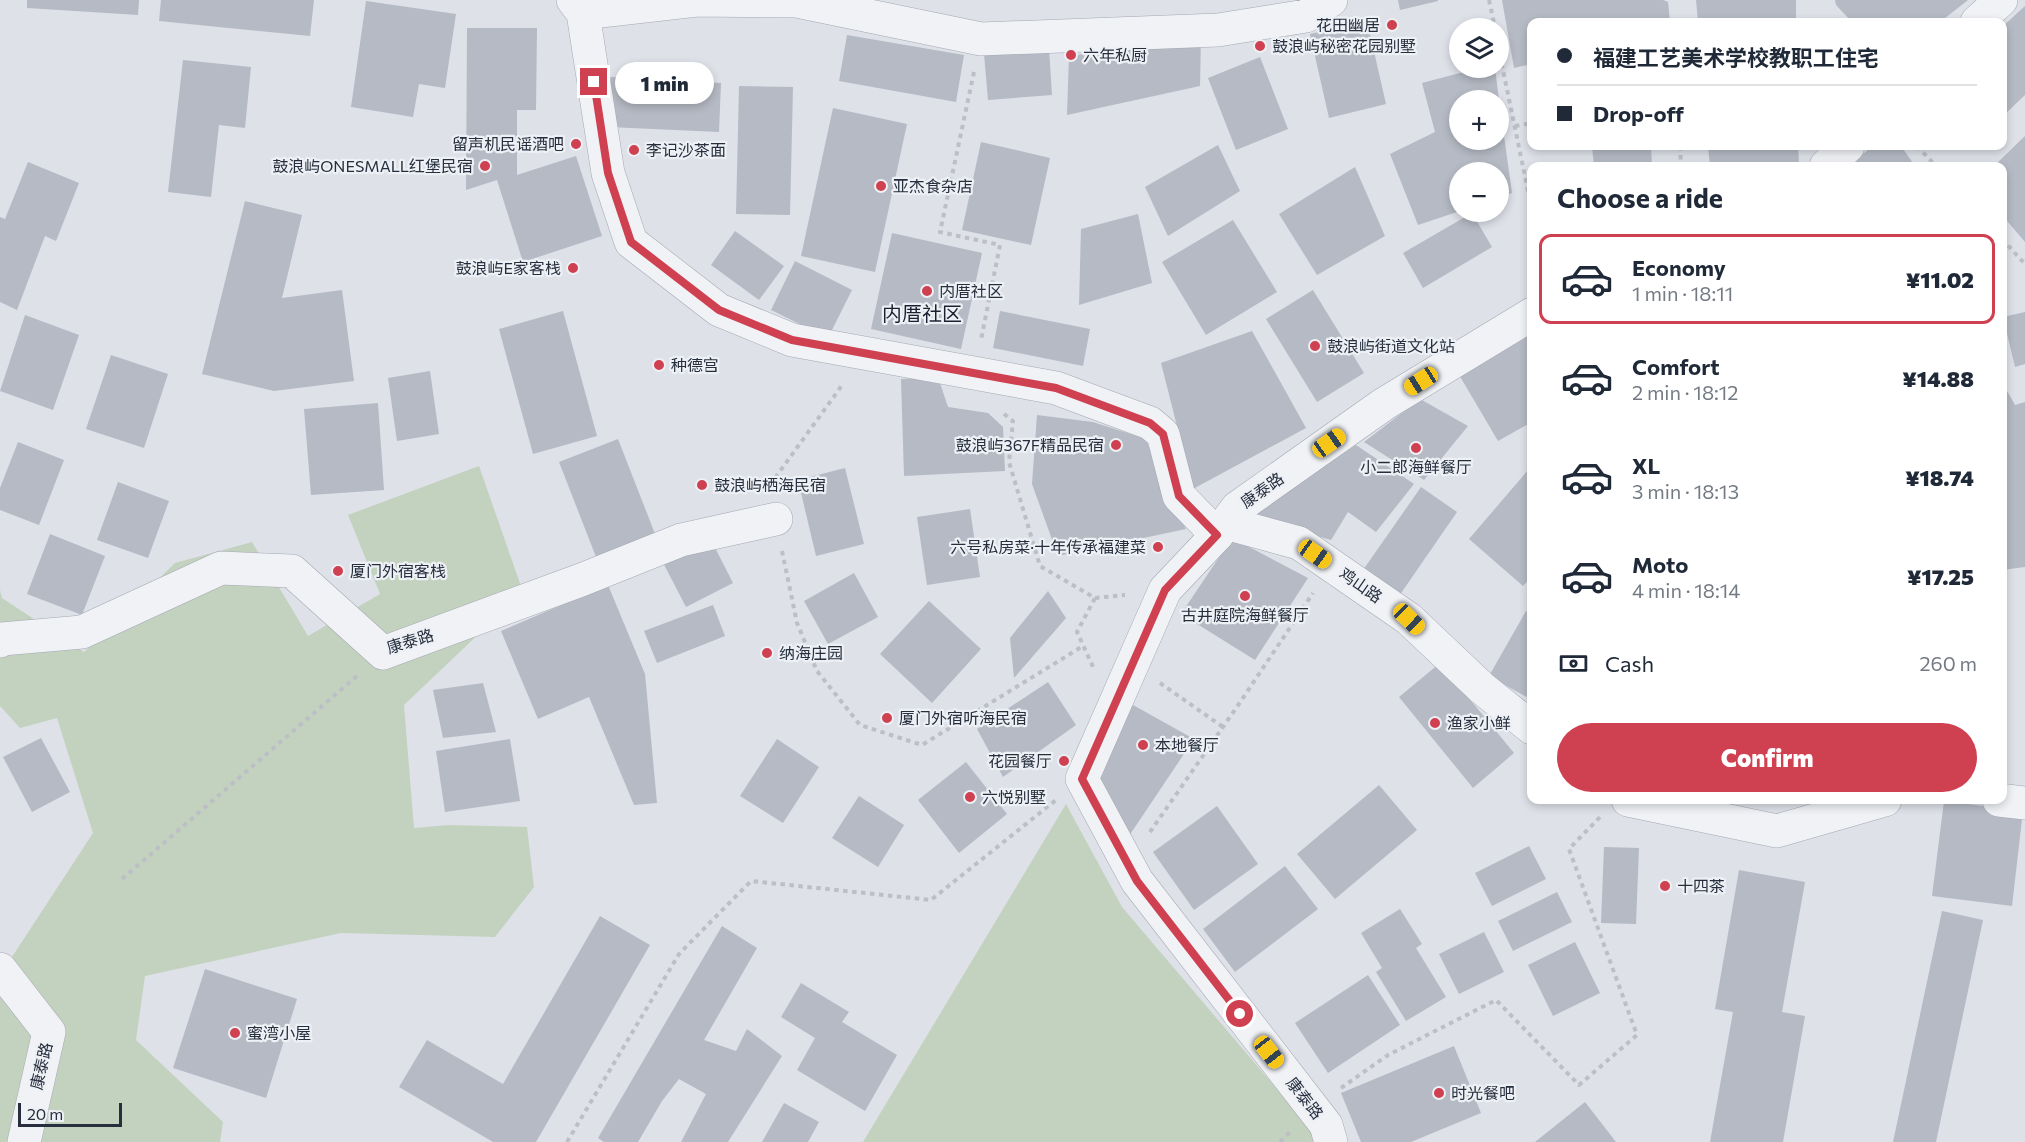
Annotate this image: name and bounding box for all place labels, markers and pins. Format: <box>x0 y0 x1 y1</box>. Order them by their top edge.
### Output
place label: 花田幽居 <box>1316 15 1380 34</box>
marker: 花田幽居 <box>1385 18 1399 32</box>
place label: 鼓浪屿秘密花园别墅 <box>1272 36 1416 55</box>
marker: 鼓浪屿秘密花园别墅 <box>1253 39 1267 53</box>
place label: 六年私厨 <box>1083 45 1147 64</box>
marker: 六年私厨 <box>1064 48 1078 62</box>
place label: 留声机民谣酒吧 <box>452 134 564 153</box>
marker: 留声机民谣酒吧 <box>569 137 583 151</box>
place label: 李记沙茶面 <box>646 140 726 159</box>
marker: 李记沙茶面 <box>627 143 641 157</box>
place label: 鼓浪屿ONESMALL红堡民宿 <box>272 156 473 175</box>
marker: 鼓浪屿ONESMALL红堡民宿 <box>478 159 492 173</box>
place label: 亚杰食杂店 <box>893 176 973 195</box>
marker: 亚杰食杂店 <box>874 179 888 193</box>
place label: 鼓浪屿E家客栈 <box>456 258 561 277</box>
marker: 鼓浪屿E家客栈 <box>566 261 580 275</box>
place label: 内厝社区 <box>939 281 1003 300</box>
marker: 内厝社区 <box>920 284 934 298</box>
place label: 鼓浪屿街道文化站 <box>1327 336 1455 355</box>
marker: 鼓浪屿街道文化站 <box>1308 339 1322 353</box>
place label: 种德宫 <box>671 355 719 374</box>
marker: 种德宫 <box>652 358 666 372</box>
place label: 鼓浪屿367F精品民宿 <box>956 435 1104 454</box>
marker: 鼓浪屿367F精品民宿 <box>1109 438 1123 452</box>
marker: 小二郎海鲜餐厅 <box>1409 441 1423 455</box>
place label: 小二郎海鲜餐厅 <box>1360 457 1472 476</box>
place label: 鼓浪屿栖海民宿 <box>714 475 826 494</box>
marker: 鼓浪屿栖海民宿 <box>695 478 709 492</box>
place label: 六号私房菜·十年传承福建菜 <box>950 537 1146 556</box>
marker: 六号私房菜·十年传承福建菜 <box>1151 540 1165 554</box>
place label: 厦门外宿客栈 <box>350 561 446 580</box>
marker: 厦门外宿客栈 <box>331 564 345 578</box>
marker: 古井庭院海鲜餐厅 <box>1238 589 1252 603</box>
place label: 古井庭院海鲜餐厅 <box>1181 605 1309 624</box>
place label: 纳海庄园 <box>779 643 843 662</box>
marker: 纳海庄园 <box>760 646 774 660</box>
place label: 厦门外宿听海民宿 <box>899 708 1027 727</box>
marker: 厦门外宿听海民宿 <box>880 711 894 725</box>
place label: 渔家小鲜 <box>1447 713 1511 732</box>
marker: 渔家小鲜 <box>1428 716 1442 730</box>
place label: 本地餐厅 <box>1155 735 1219 754</box>
marker: 本地餐厅 <box>1136 738 1150 752</box>
place label: 花园餐厅 <box>988 751 1052 770</box>
marker: 花园餐厅 <box>1057 754 1071 768</box>
place label: 六悦别墅 <box>982 787 1046 806</box>
marker: 六悦别墅 <box>963 790 977 804</box>
place label: 十四茶 <box>1677 876 1725 895</box>
marker: 十四茶 <box>1658 879 1672 893</box>
place label: 蜜湾小屋 <box>247 1023 311 1042</box>
marker: 蜜湾小屋 <box>228 1026 242 1040</box>
place label: 时光餐吧 <box>1451 1083 1515 1102</box>
marker: 时光餐吧 <box>1432 1086 1446 1100</box>

